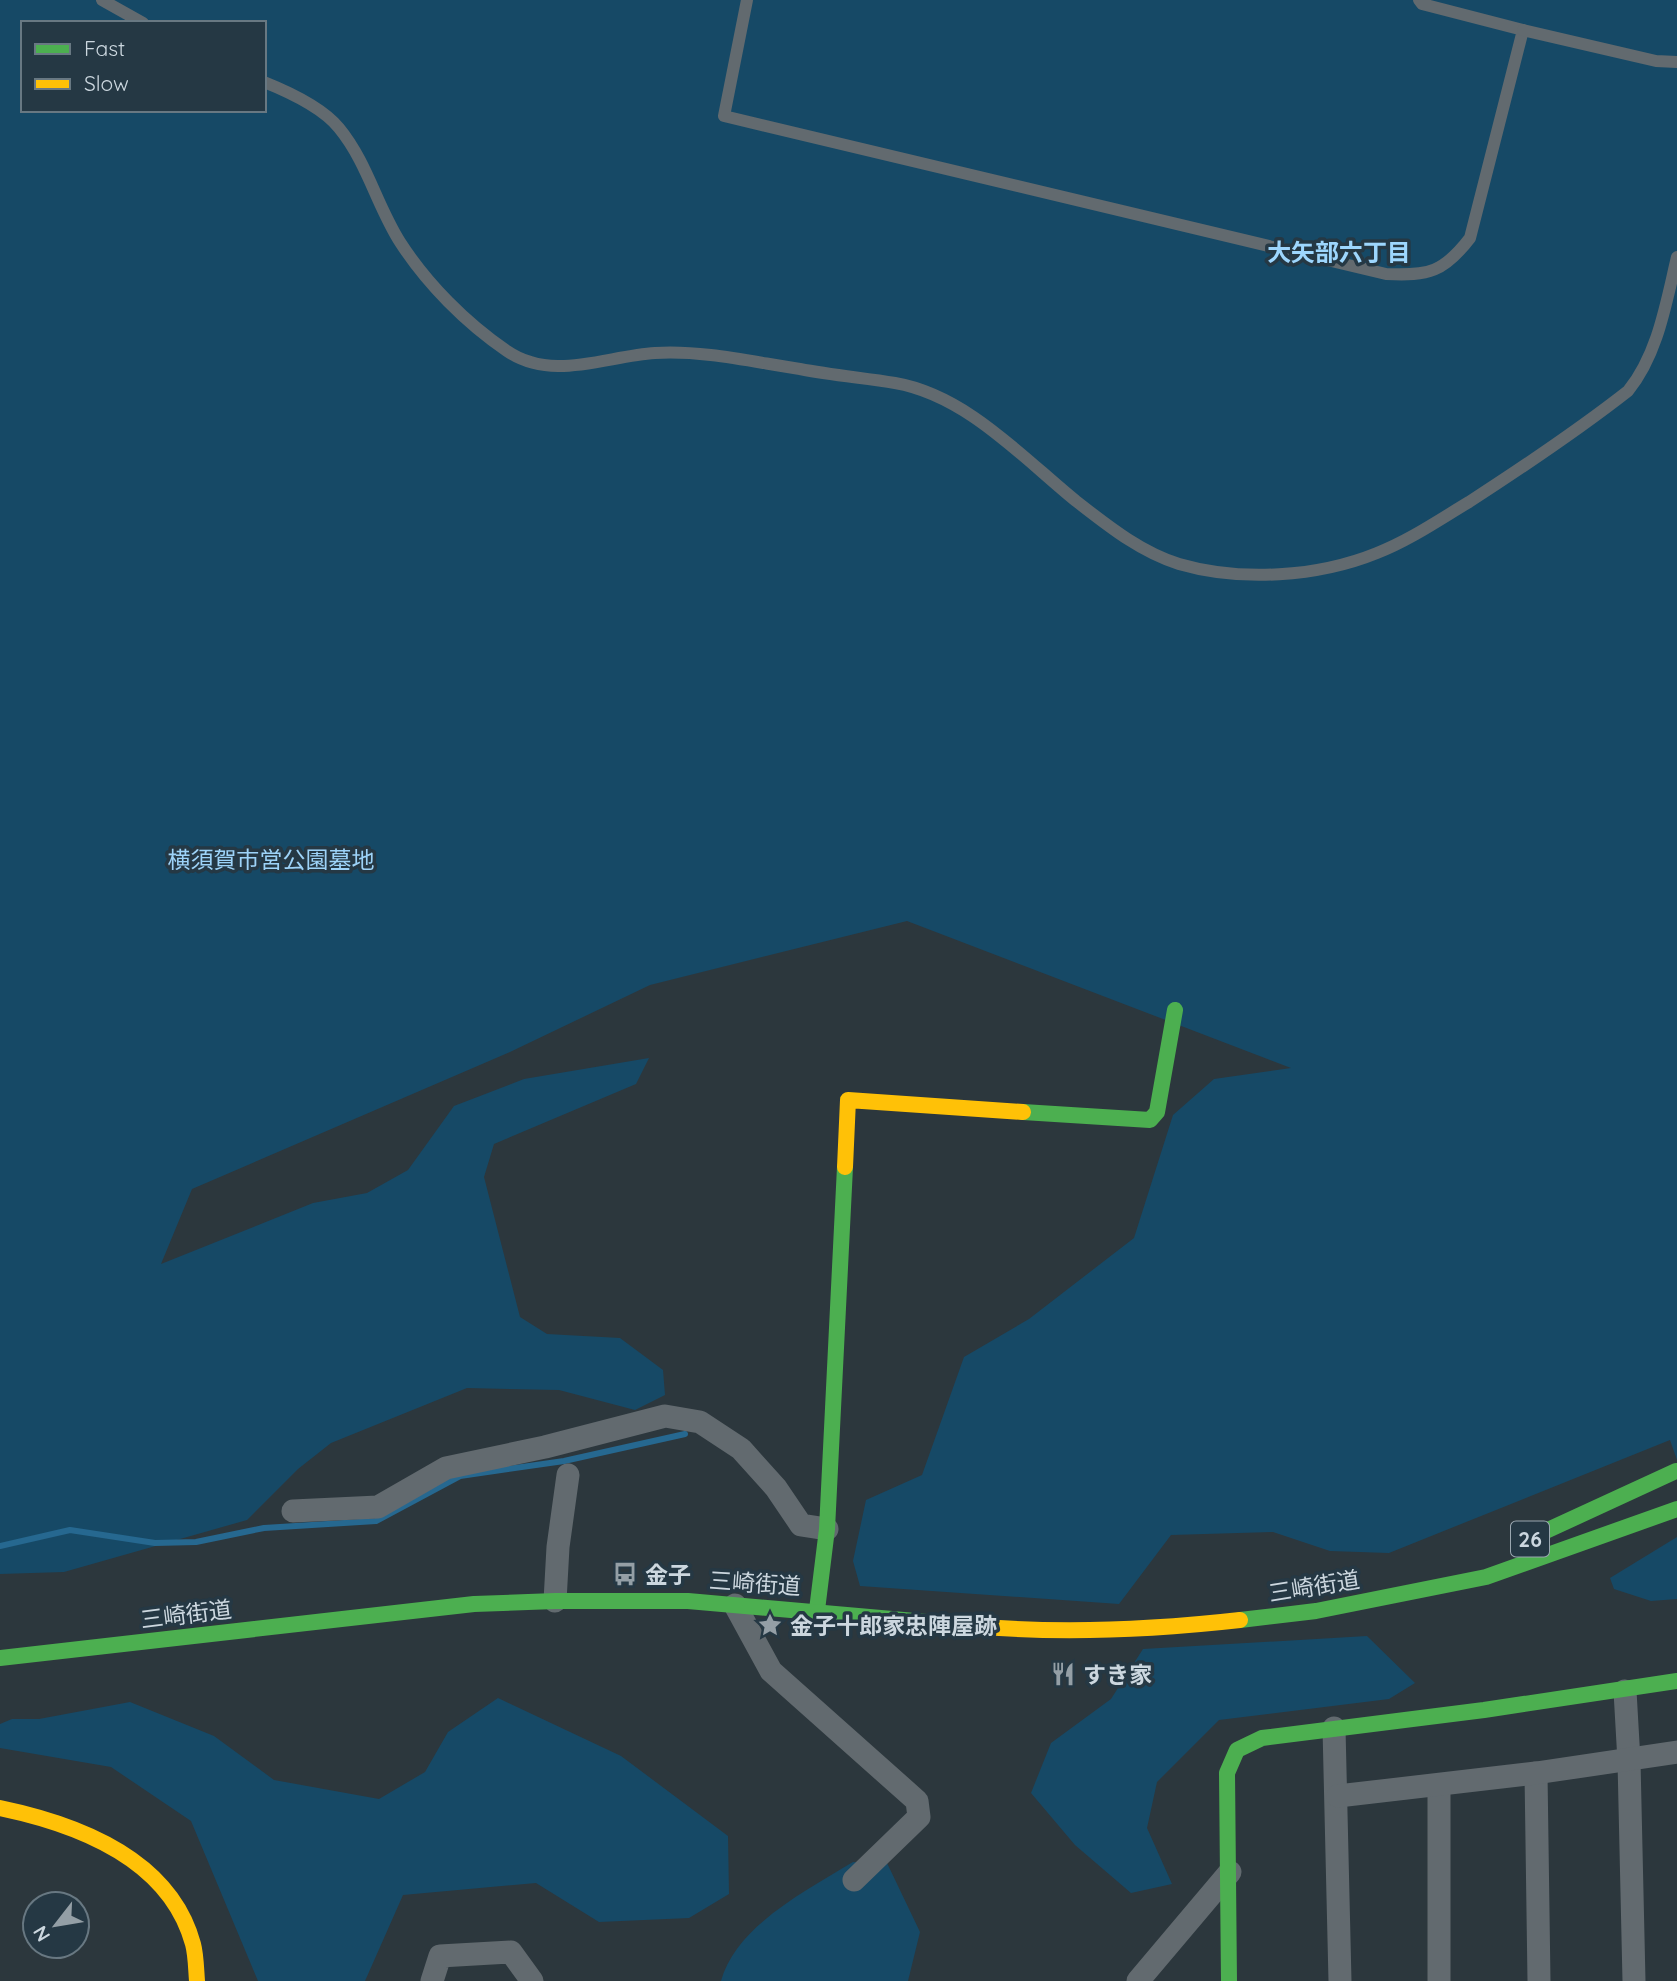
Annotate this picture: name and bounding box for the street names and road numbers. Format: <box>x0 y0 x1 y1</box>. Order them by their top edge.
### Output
road number: 26 <box>1511 1522 1549 1556</box>
street label: 三崎街道 <box>1266 1564 1362 1608</box>
street label: 三崎街道 <box>708 1565 802 1601</box>
street label: 三崎街道 <box>139 1594 233 1634</box>

